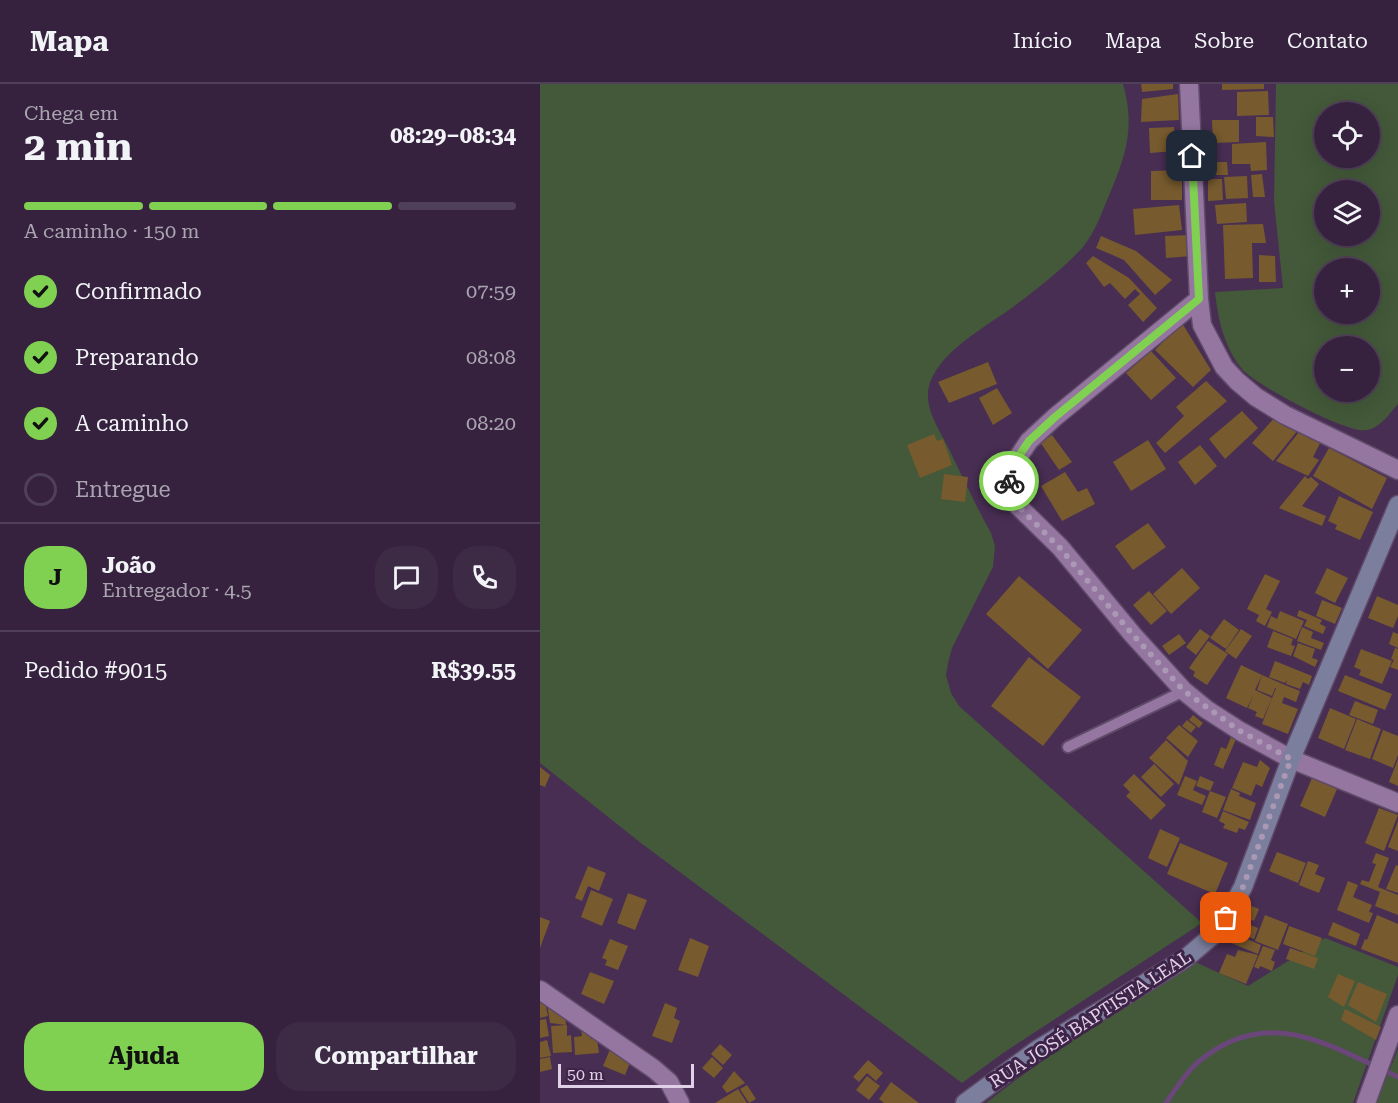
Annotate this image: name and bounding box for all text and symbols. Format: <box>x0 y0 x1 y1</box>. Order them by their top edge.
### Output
text: Mapa <box>30 25 109 58</box>
text: Início <box>1013 29 1072 53</box>
text: Mapa <box>1105 29 1161 53</box>
text: Sobre <box>1194 29 1254 53</box>
text: Contato <box>1287 29 1368 53</box>
text: Chega em <box>24 101 118 125</box>
map controls <box>1314 102 1380 402</box>
button: locate <box>1314 102 1380 168</box>
text: 08:29–08:34 <box>390 123 516 148</box>
text: 2 min <box>24 124 132 170</box>
pin <box>1166 130 1217 181</box>
icon: home <box>1175 139 1208 172</box>
button: layers <box>1314 180 1380 246</box>
text: A caminho · 150 m <box>24 219 200 243</box>
button: + <box>1314 258 1380 324</box>
icon: check <box>24 275 57 308</box>
text: Confirmado <box>75 279 202 304</box>
text: 07:59 <box>466 279 516 303</box>
button: − <box>1314 336 1380 402</box>
icon: check <box>24 341 57 374</box>
text: Preparando <box>75 345 199 370</box>
text: 08:08 <box>466 345 516 369</box>
icon: check <box>24 407 57 440</box>
text: A caminho <box>75 411 189 436</box>
text: 08:20 <box>466 411 516 435</box>
courier <box>979 451 1039 511</box>
icon: bike <box>993 465 1026 498</box>
text: Entregue <box>75 477 171 502</box>
button: chat <box>375 546 438 609</box>
button: phone <box>453 546 516 609</box>
text: João <box>102 553 156 578</box>
text: J <box>49 565 62 590</box>
text: Entregador · 4.5 <box>102 578 252 602</box>
text: Pedido #9015 <box>24 658 167 683</box>
text: R$39.55 <box>431 658 516 683</box>
pin <box>1200 892 1251 943</box>
icon: bag <box>1209 901 1242 934</box>
street label: RUA JOSÉ BAPTISTA LEAL <box>985 946 1195 1092</box>
button: Ajuda <box>24 1022 264 1091</box>
button: Compartilhar <box>276 1022 516 1091</box>
scale bar <box>558 1061 694 1088</box>
text: 50 m <box>567 1065 604 1084</box>

